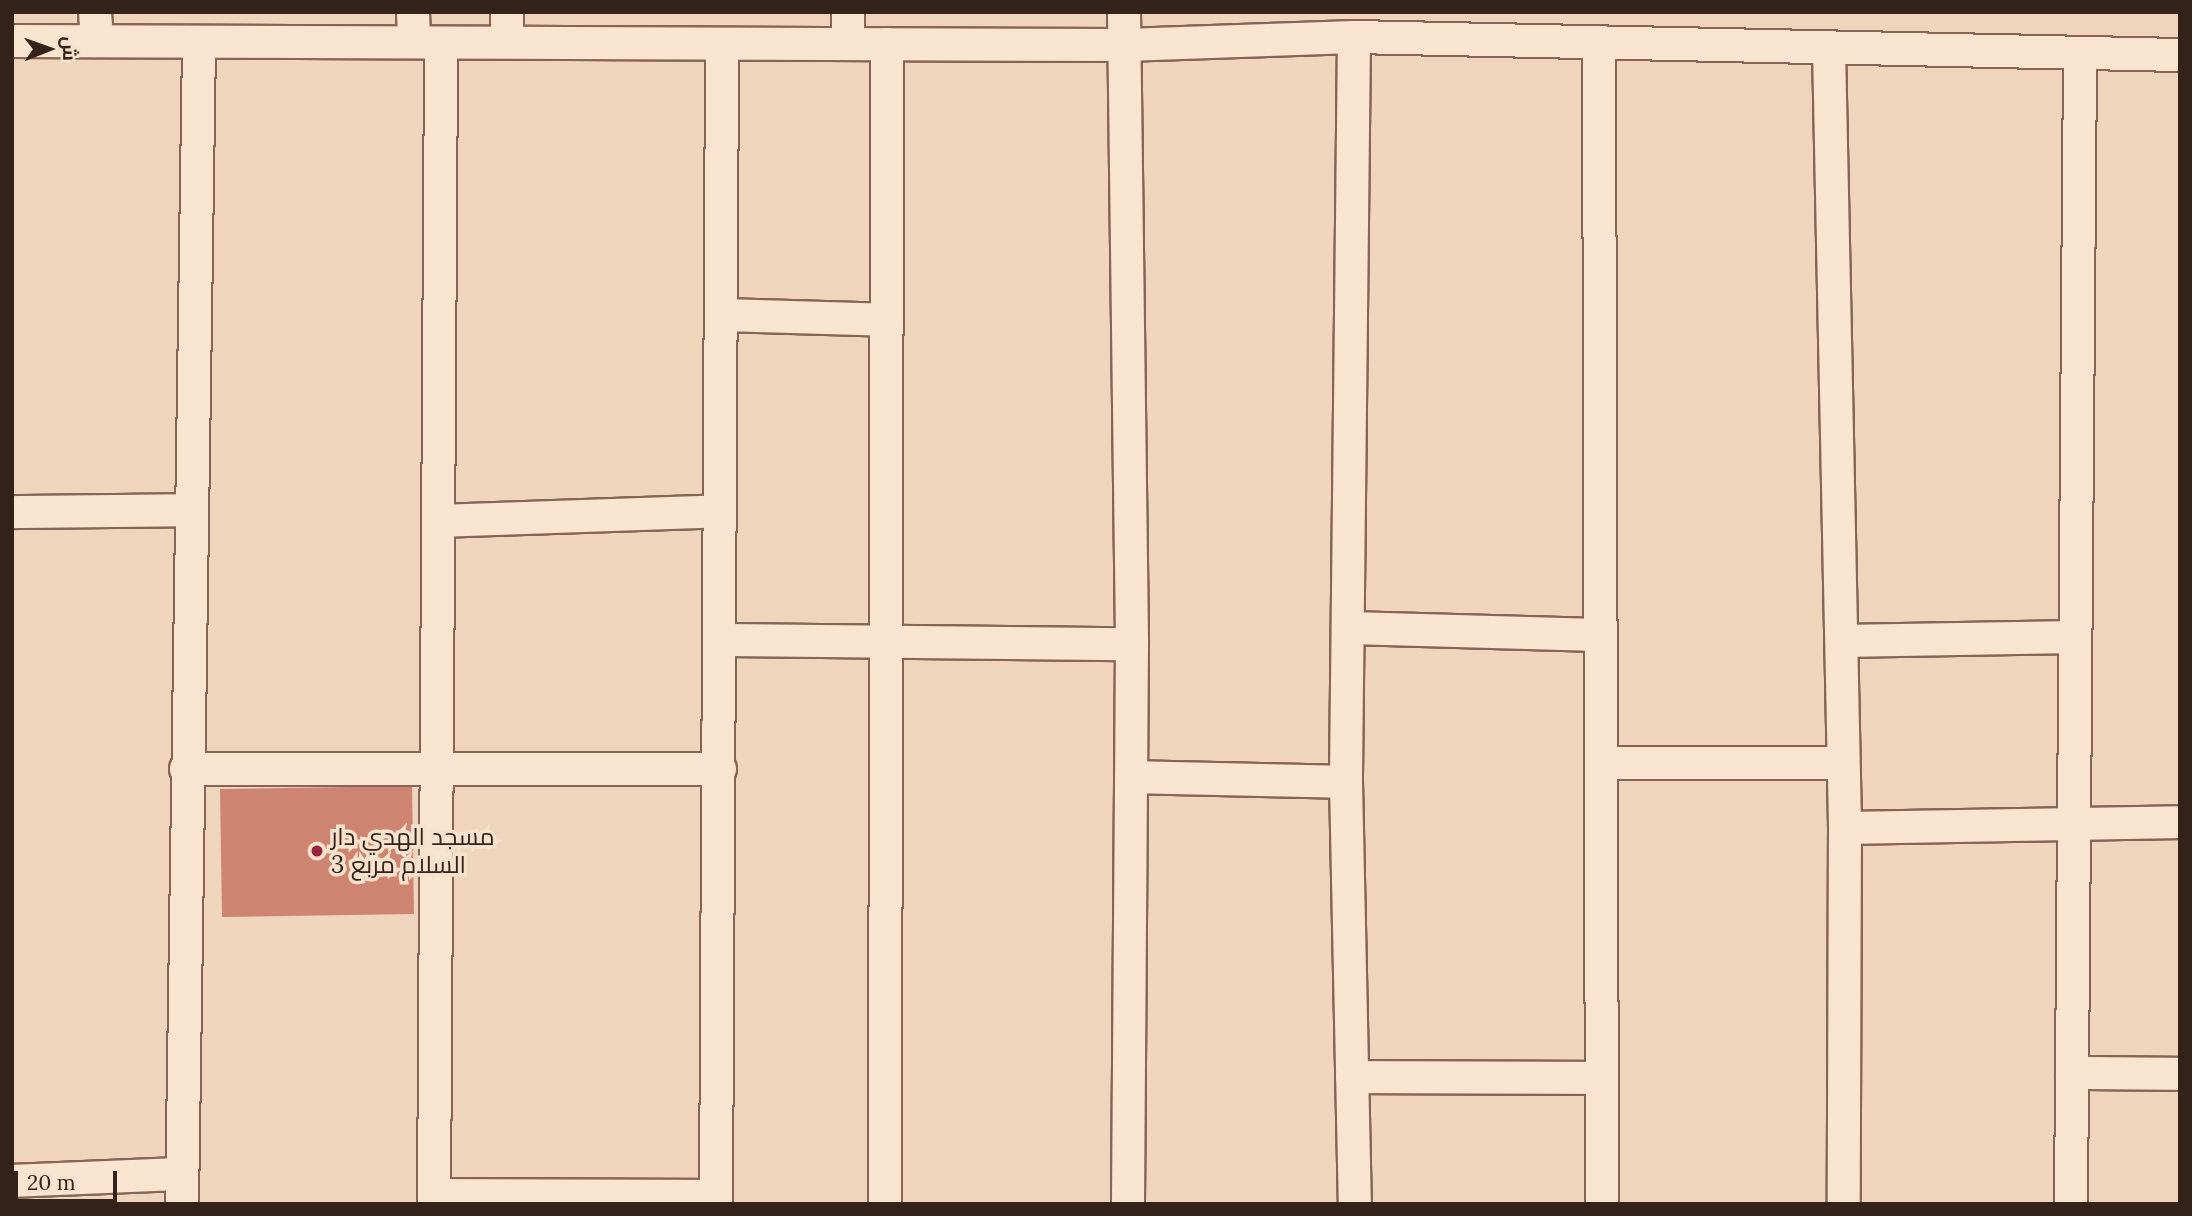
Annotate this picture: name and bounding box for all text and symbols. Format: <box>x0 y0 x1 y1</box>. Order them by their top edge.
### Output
north arrow <box>14 14 84 84</box>
text: ش <box>58 36 82 61</box>
place label: مسجد الهدي دار السلام مربع 3 <box>331 823 495 879</box>
marker: مسجد الهدي دار السلام مربع 3 <box>309 843 325 859</box>
scale bar <box>18 1156 121 1200</box>
text: 20 m <box>27 1169 76 1196</box>

